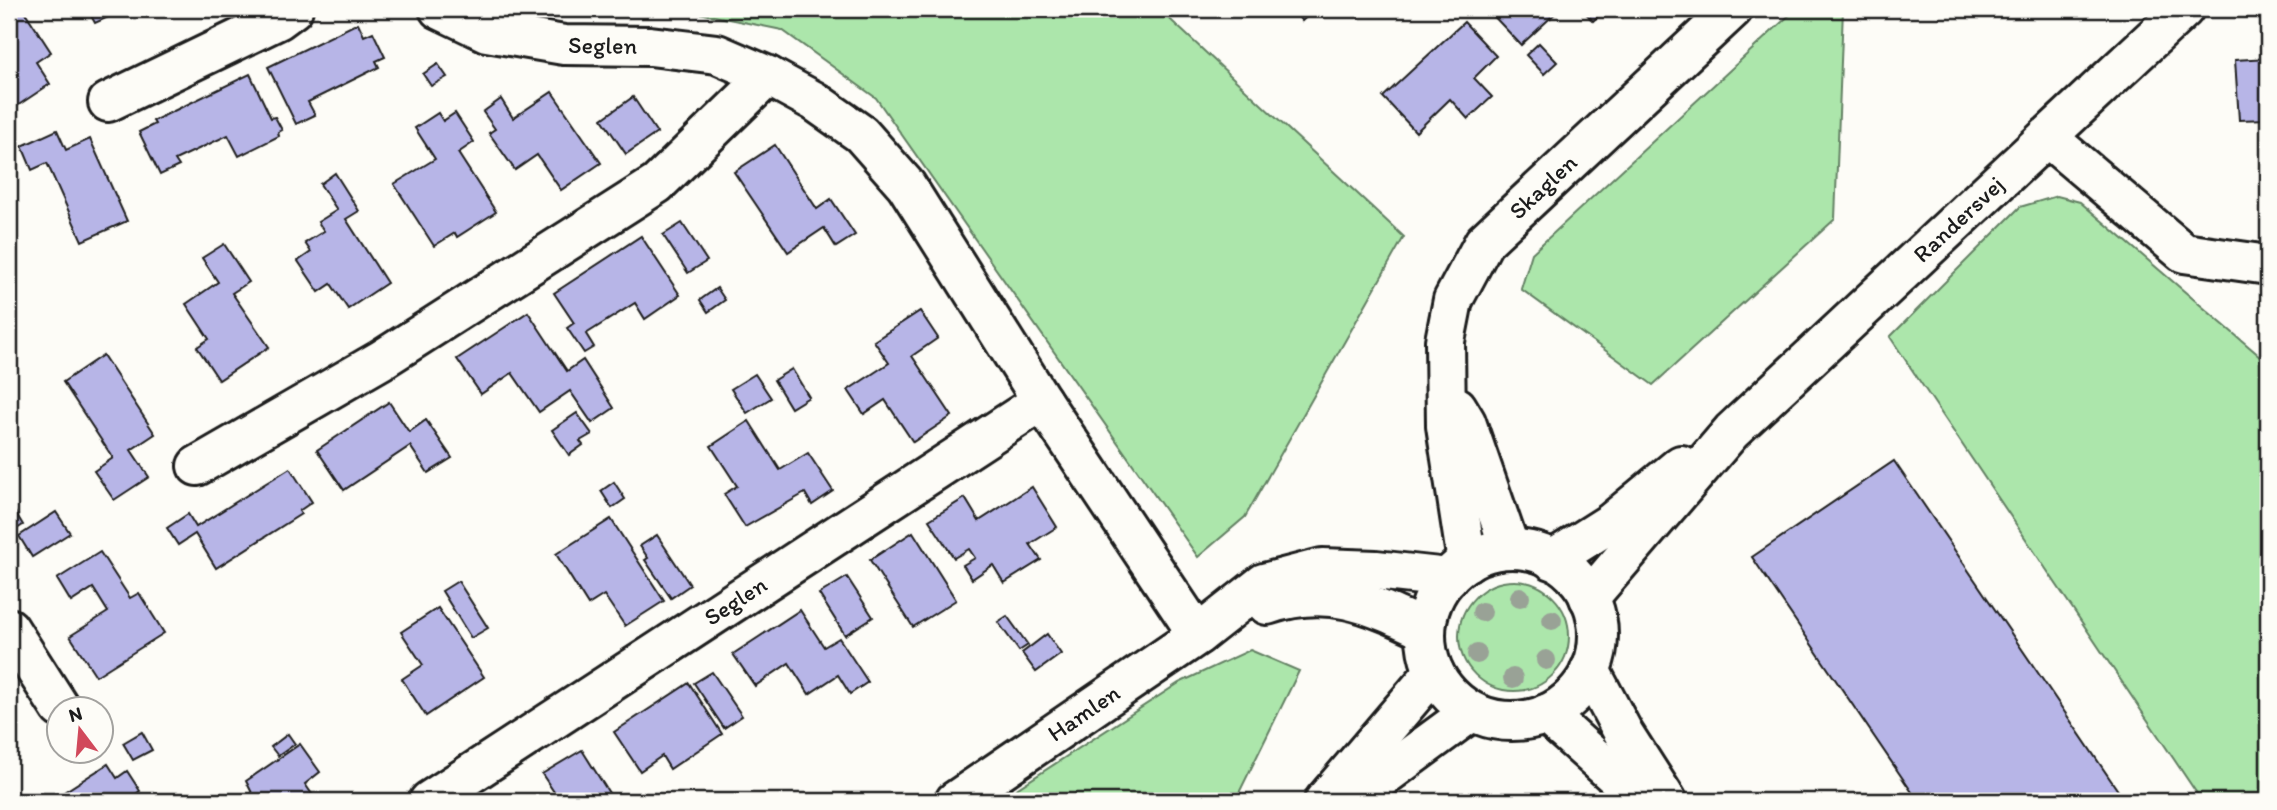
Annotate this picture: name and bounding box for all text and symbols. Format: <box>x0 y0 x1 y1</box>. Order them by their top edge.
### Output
street label: Seglen <box>568 30 638 60</box>
street label: Skaglen <box>1503 147 1583 225</box>
street label: Randersvej <box>1907 170 2010 268</box>
street label: Seglen <box>698 569 772 632</box>
street label: Hamlen <box>1042 678 1126 747</box>
north arrow <box>46 694 116 764</box>
text: N <box>66 701 85 727</box>

